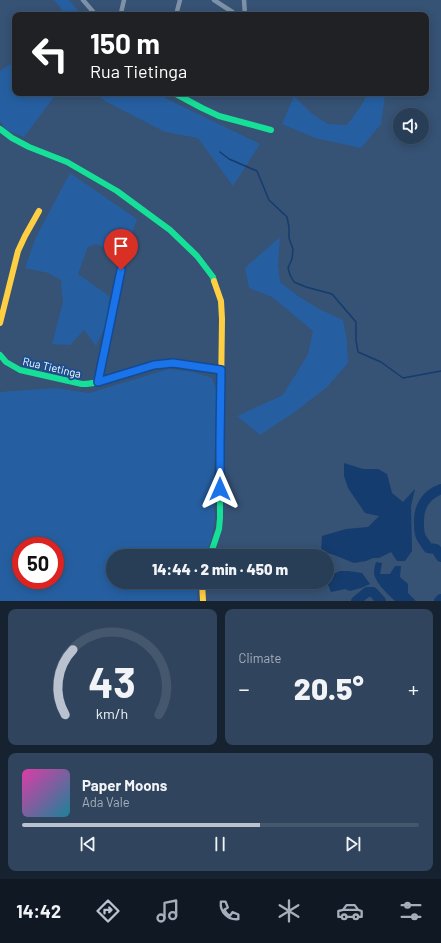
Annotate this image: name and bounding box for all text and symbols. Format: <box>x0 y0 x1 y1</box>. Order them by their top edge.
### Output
text: 150 m <box>90 26 160 60</box>
icon: left <box>24 28 76 80</box>
text: Rua Tietinga <box>90 60 187 82</box>
map controls <box>393 108 429 144</box>
button: sound <box>393 108 429 144</box>
pin <box>104 229 138 270</box>
icon: arrive <box>110 235 132 257</box>
street label: Rua Tietinga <box>22 354 82 380</box>
position arrow <box>199 468 241 510</box>
speed limit sign: 50 <box>12 537 64 589</box>
text: 14:44 · 2 min · 450 m <box>152 560 288 578</box>
text: Climate <box>239 650 282 666</box>
text: 43 <box>88 656 136 706</box>
text: 20.5° <box>294 670 364 706</box>
text: − <box>239 675 250 701</box>
text: + <box>408 675 419 701</box>
text: km/h <box>96 705 128 722</box>
text: Paper Moons <box>82 776 167 794</box>
text: Ada Vale <box>82 794 130 810</box>
icon: previous <box>77 833 99 855</box>
icon: pause <box>209 833 231 855</box>
icon: next <box>342 833 364 855</box>
icon: directions <box>94 897 122 925</box>
icon: music <box>154 897 182 925</box>
icon: phone <box>215 897 243 925</box>
icon: climate <box>275 897 303 925</box>
icon: car <box>336 897 364 925</box>
icon: filters <box>397 897 425 925</box>
text: 14:42 <box>16 900 61 922</box>

